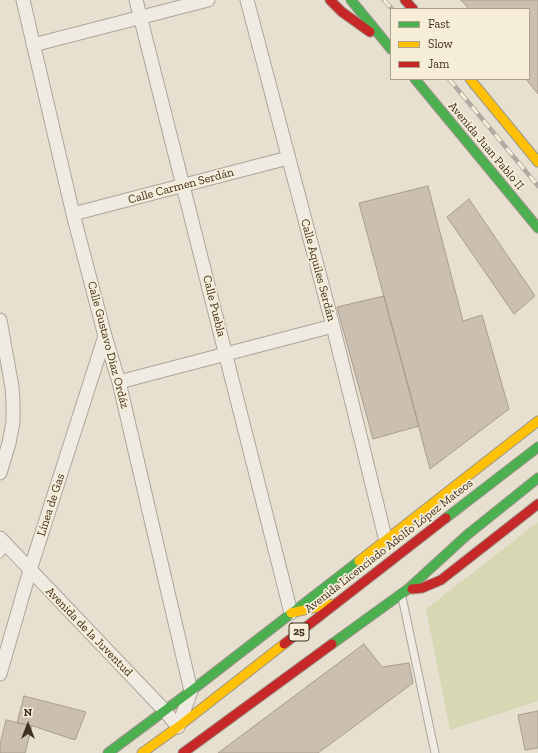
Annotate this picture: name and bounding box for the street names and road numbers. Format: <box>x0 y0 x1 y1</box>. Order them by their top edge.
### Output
street label: Avenida Juan Pablo II <box>445 99 527 193</box>
street label: Calle Carmen Serdán <box>127 165 235 207</box>
street label: Calle Aquiles Serdán <box>297 217 339 323</box>
street label: Calle Puebla <box>199 274 229 338</box>
street label: Calle Gustavo Díaz Ordáz <box>84 280 132 410</box>
street label: Línea de Gas <box>34 472 68 538</box>
street label: Avenida Licenciado Adolfo López Mateos <box>302 476 476 616</box>
street label: Avenida de la Juventud <box>43 584 135 680</box>
road number: 25 <box>289 623 309 641</box>

